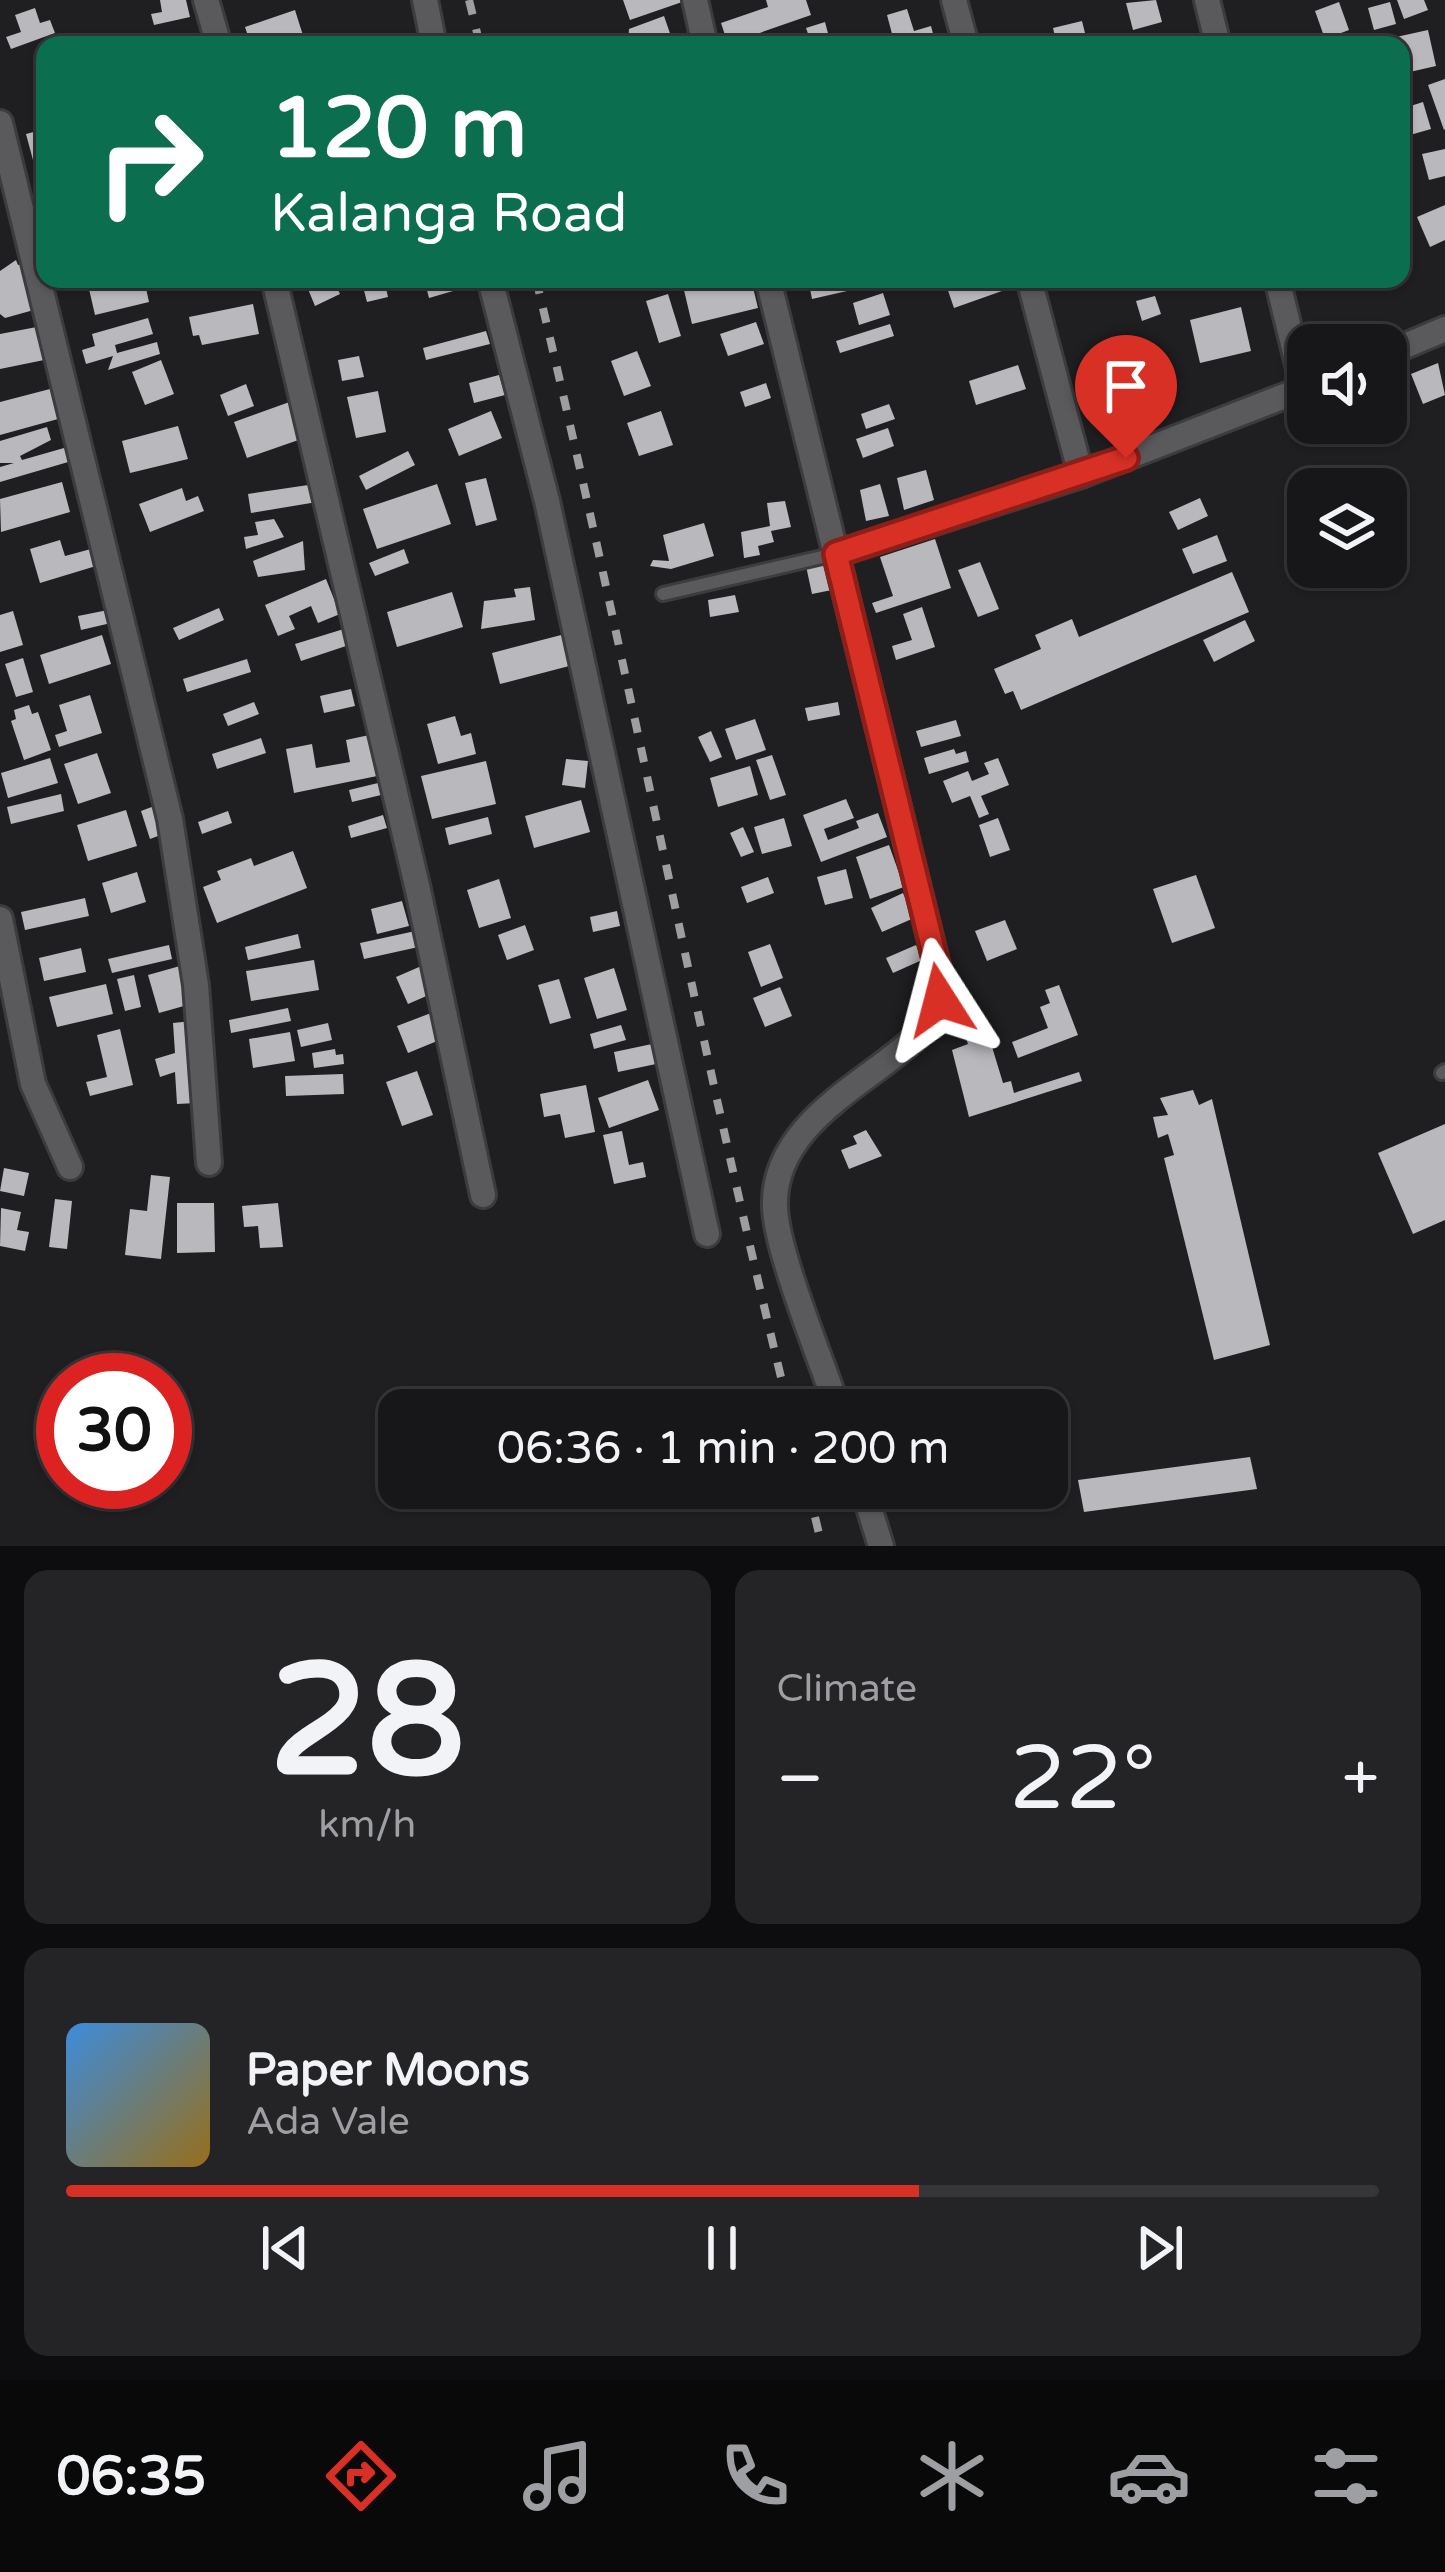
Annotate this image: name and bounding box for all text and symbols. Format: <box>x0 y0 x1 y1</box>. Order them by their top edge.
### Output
text: 120 m <box>270 79 527 180</box>
icon: right <box>72 84 228 240</box>
text: Kalanga Road <box>270 181 627 246</box>
map controls <box>1287 324 1407 588</box>
button: sound <box>1287 324 1407 444</box>
pin <box>1075 335 1177 458</box>
icon: arrive <box>1093 353 1159 419</box>
button: layers <box>1287 468 1407 588</box>
position arrow <box>877 937 1003 1063</box>
speed limit sign: 30 <box>36 1353 192 1509</box>
text: 06:36 · 1 min · 200 m <box>497 1422 949 1476</box>
text: 28 <box>269 1629 465 1817</box>
text: Climate <box>777 1665 917 1712</box>
text: 22° <box>1009 1725 1156 1834</box>
text: − <box>777 1739 824 1819</box>
text: + <box>1342 1739 1379 1819</box>
text: km/h <box>318 1801 416 1848</box>
text: Paper Moons <box>246 2044 530 2098</box>
text: Ada Vale <box>246 2098 410 2145</box>
icon: previous <box>252 2215 318 2281</box>
icon: pause <box>689 2215 755 2281</box>
icon: next <box>1127 2215 1193 2281</box>
icon: directions <box>319 2434 403 2518</box>
icon: music <box>516 2434 600 2518</box>
icon: phone <box>713 2434 797 2518</box>
icon: climate <box>910 2434 994 2518</box>
icon: car <box>1107 2434 1191 2518</box>
icon: filters <box>1304 2434 1388 2518</box>
text: 06:35 <box>57 2444 206 2509</box>

